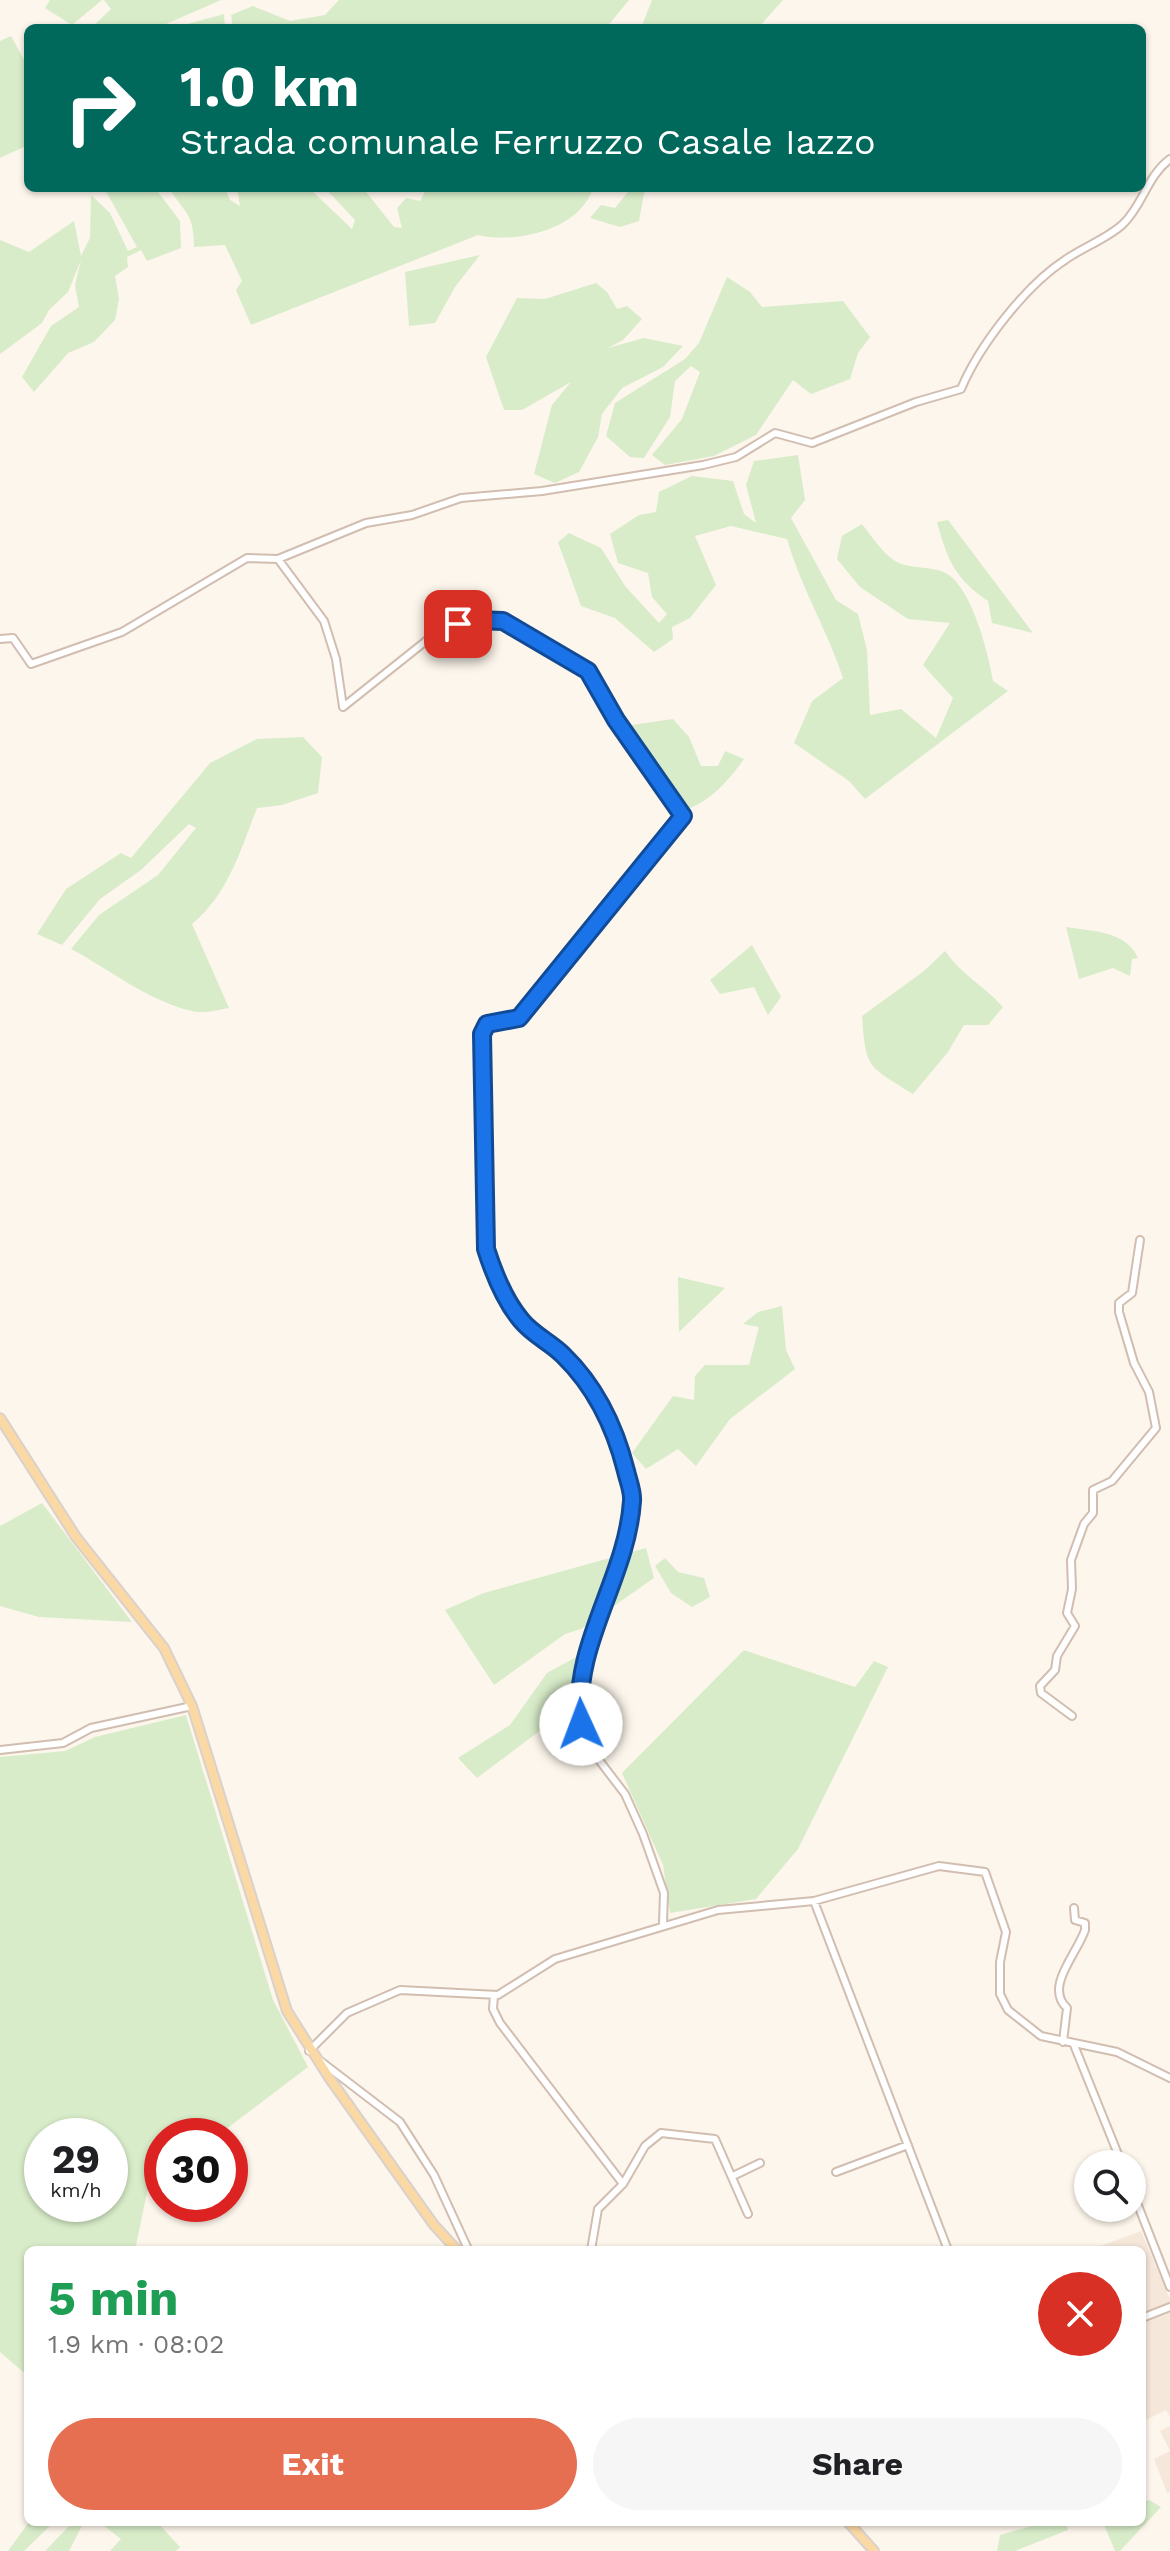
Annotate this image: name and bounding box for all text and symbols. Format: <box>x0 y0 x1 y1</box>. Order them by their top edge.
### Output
text: 1.0 km <box>180 54 359 120</box>
icon: right <box>48 56 152 160</box>
text: Strada comunale Ferruzzo Casale Iazzo <box>180 121 876 163</box>
pin <box>424 590 492 658</box>
icon: arrive <box>436 602 480 646</box>
position arrow <box>539 1682 623 1766</box>
speed limit sign: 30 <box>144 2118 248 2222</box>
text: 29 <box>52 2136 100 2183</box>
map controls <box>1074 2150 1146 2222</box>
button: search <box>1074 2150 1146 2222</box>
text: km/h <box>50 2178 102 2202</box>
text: 5 min <box>48 2270 179 2327</box>
button: close <box>1038 2272 1122 2356</box>
text: 1.9 km · 08:02 <box>48 2329 224 2359</box>
button: Exit <box>48 2418 577 2510</box>
button: Share <box>593 2418 1122 2510</box>

